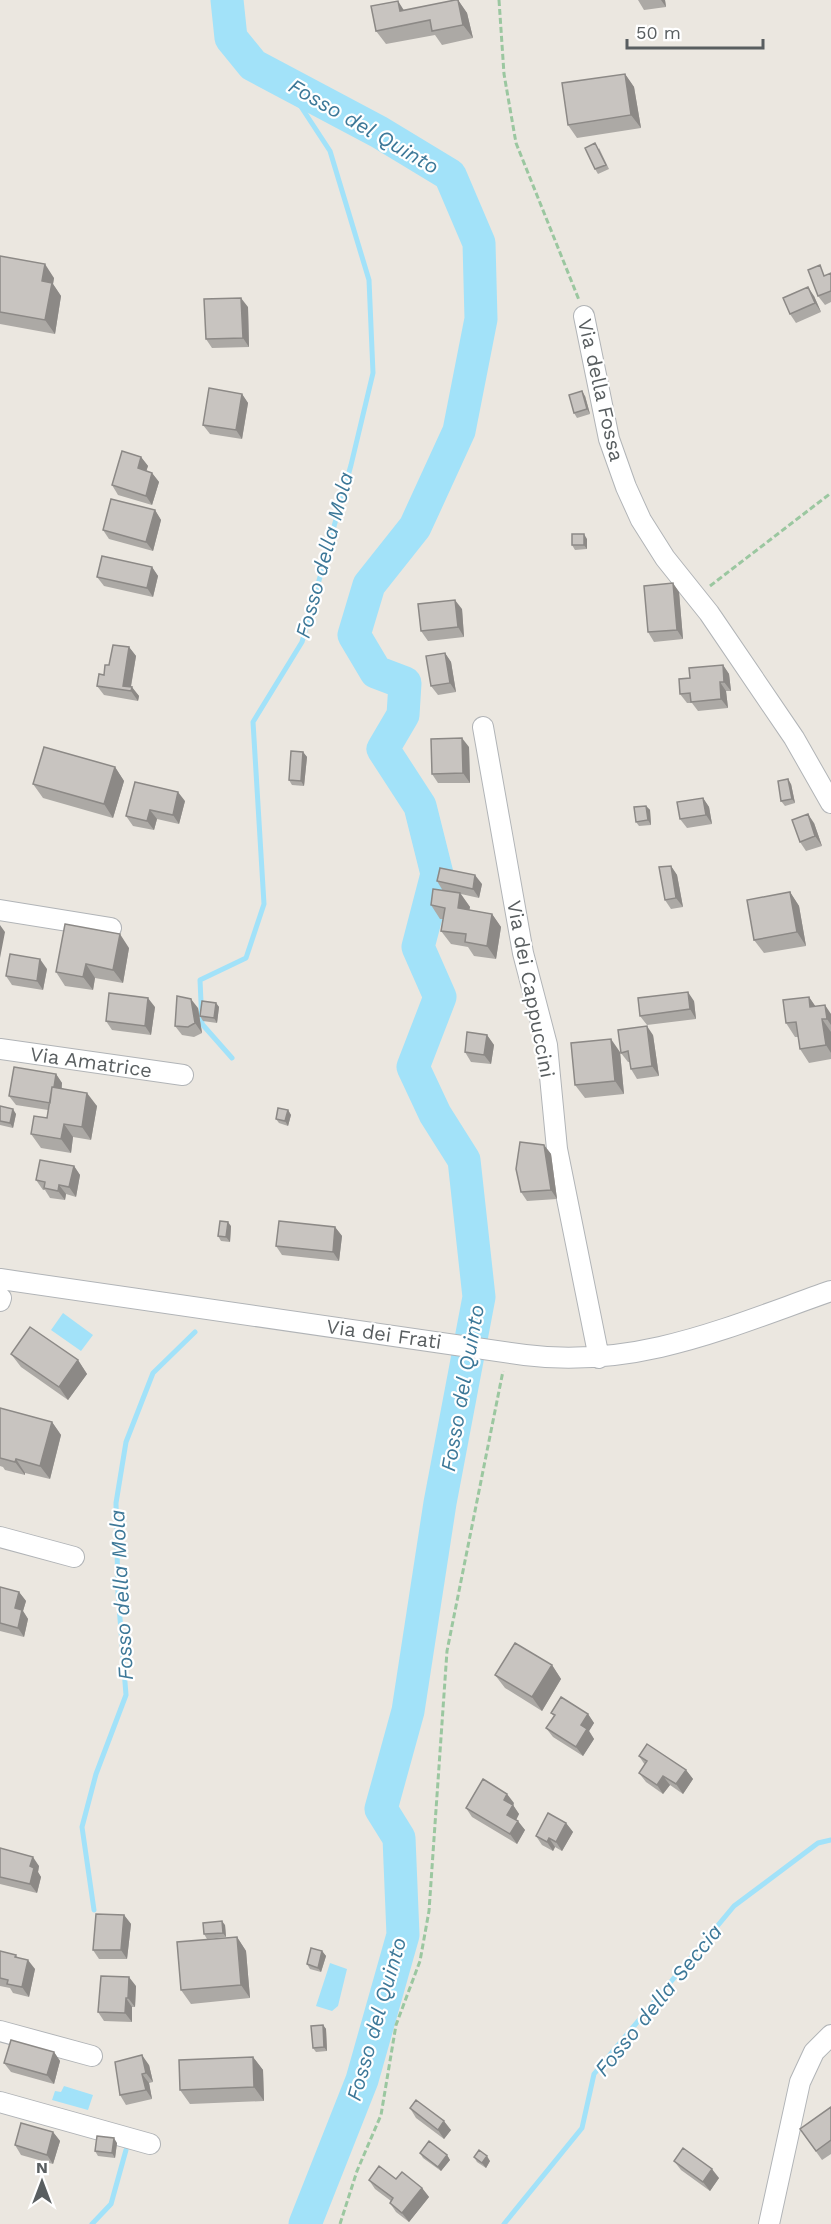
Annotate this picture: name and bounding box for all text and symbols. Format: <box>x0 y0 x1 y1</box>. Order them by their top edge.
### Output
scale bar <box>627 12 764 50</box>
text: 50 m <box>636 22 681 43</box>
water label: Fosso del Quinto <box>285 73 443 179</box>
street label: Via della Fossa <box>573 316 629 464</box>
water label: Fosso della Mola <box>290 469 358 641</box>
street label: Via dei Cappuccini <box>502 898 560 1080</box>
street label: Via Amatrice <box>28 1042 154 1082</box>
water label: Fosso del Quinto <box>435 1303 489 1473</box>
street label: Via dei Frati <box>325 1314 443 1354</box>
water label: Fosso della Mola <box>104 1509 138 1681</box>
water label: Fosso della Seccia <box>589 1919 727 2081</box>
water label: Fosso del Quinto <box>341 1934 411 2104</box>
north arrow <box>12 2152 72 2212</box>
text: N <box>36 2158 48 2177</box>

